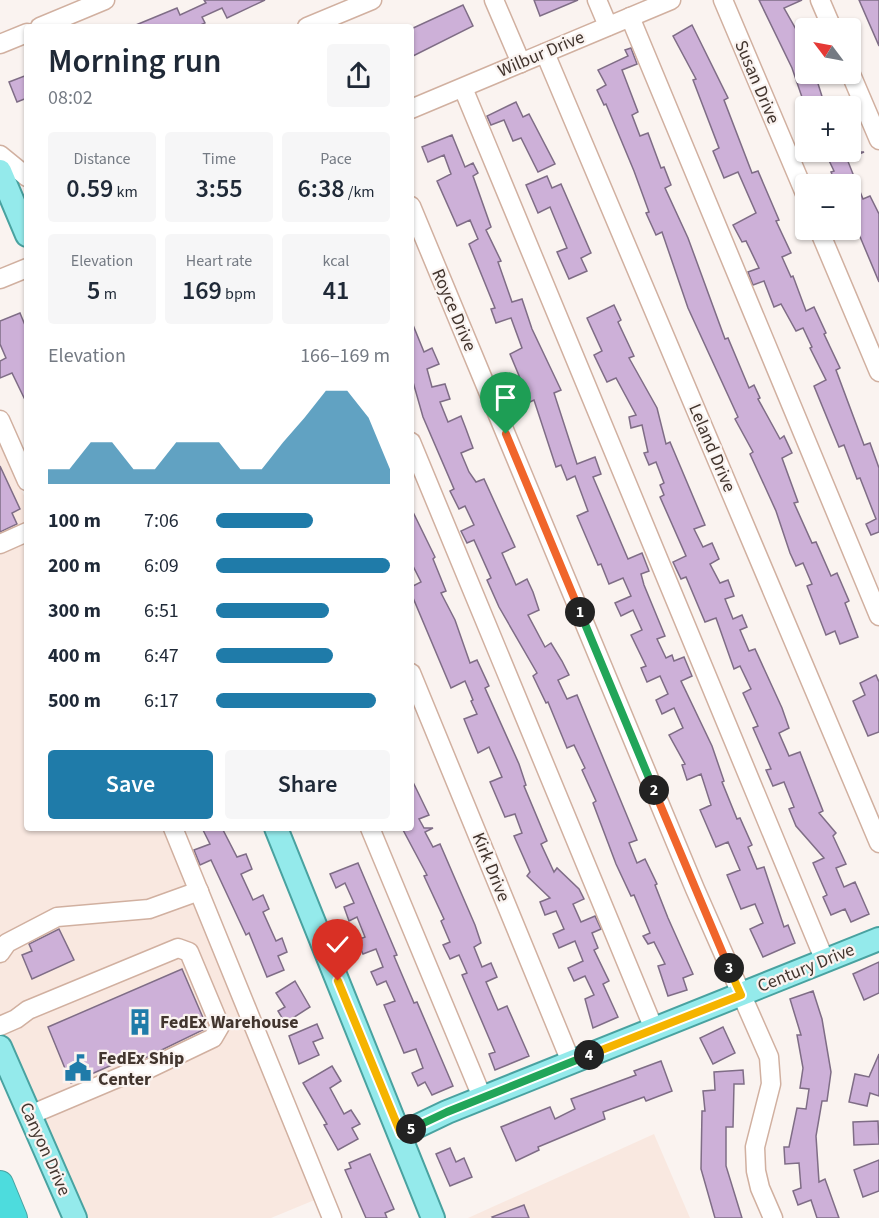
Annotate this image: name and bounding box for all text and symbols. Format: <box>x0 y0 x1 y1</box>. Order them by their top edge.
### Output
north arrow <box>795 18 861 84</box>
map controls <box>795 18 861 240</box>
street label: Wilbur Drive <box>494 25 588 83</box>
street label: Susan Drive <box>728 36 786 128</box>
text: Morning run <box>48 38 222 85</box>
button: share <box>327 44 390 107</box>
text: 08:02 <box>48 84 93 112</box>
button: + <box>795 96 861 162</box>
text: Distance <box>74 148 130 170</box>
text: Time <box>202 148 236 170</box>
text: Pace <box>320 148 352 170</box>
text: 0.59 <box>66 170 113 207</box>
text: 3:55 <box>195 170 243 207</box>
text: 6:38 <box>297 170 345 207</box>
button: − <box>795 174 861 240</box>
text: km <box>113 181 138 203</box>
text: /km <box>345 181 375 203</box>
text: Elevation <box>71 250 133 272</box>
text: Heart rate <box>186 250 252 272</box>
text: kcal <box>323 250 349 272</box>
street label: Royce Drive <box>425 265 483 355</box>
text: 5 <box>87 272 100 309</box>
text: 169 <box>182 272 222 309</box>
text: 41 <box>323 272 349 309</box>
text: m <box>100 283 117 305</box>
text: bpm <box>222 283 256 305</box>
text: Elevation <box>48 342 126 370</box>
text: 166–169 m <box>300 342 390 370</box>
pin <box>480 372 531 434</box>
icon: arrive <box>489 381 522 414</box>
street label: Leland Drive <box>682 400 742 496</box>
text: 100 m <box>48 507 101 535</box>
text: 7:06 <box>144 507 179 535</box>
text: 200 m <box>48 552 101 580</box>
text: 6:09 <box>144 552 179 580</box>
text: 300 m <box>48 597 101 625</box>
text: 6:51 <box>144 597 179 625</box>
pin: 1 <box>565 597 595 627</box>
text: 1 <box>576 601 584 623</box>
text: 400 m <box>48 642 101 670</box>
text: 6:47 <box>144 642 179 670</box>
text: 500 m <box>48 687 101 715</box>
text: 6:17 <box>144 687 179 715</box>
button: Save <box>48 750 213 819</box>
button: Share <box>225 750 390 819</box>
pin: 2 <box>639 775 669 805</box>
text: 2 <box>650 779 658 801</box>
street label: Kirk Drive <box>466 829 516 905</box>
pin <box>312 919 363 981</box>
icon: check <box>321 928 354 961</box>
street label: Century Drive <box>754 937 858 999</box>
pin: 3 <box>714 953 744 983</box>
text: 3 <box>725 957 733 979</box>
building icon: FedEx Warehouse <box>125 1007 155 1037</box>
place label: FedEx Warehouse <box>160 1010 299 1035</box>
pin: 4 <box>574 1040 604 1070</box>
text: 4 <box>585 1044 593 1066</box>
place label: FedEx Ship Center <box>98 1046 184 1092</box>
public building icon: FedEx Ship Center <box>63 1053 93 1083</box>
street label: Canyon Drive <box>13 1098 77 1200</box>
pin: 5 <box>396 1114 426 1144</box>
text: 5 <box>407 1118 415 1140</box>

